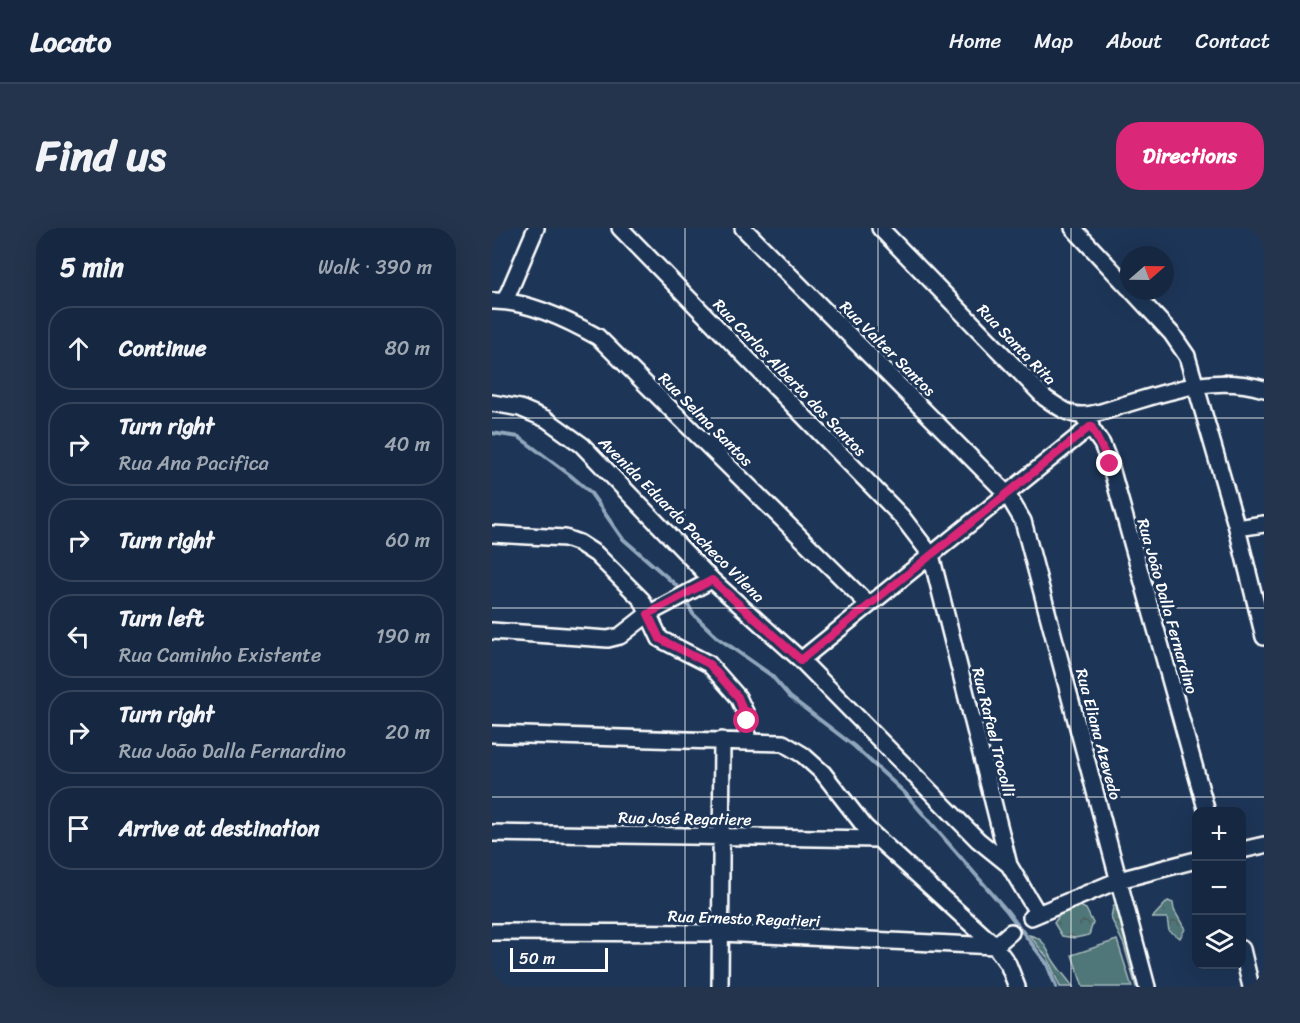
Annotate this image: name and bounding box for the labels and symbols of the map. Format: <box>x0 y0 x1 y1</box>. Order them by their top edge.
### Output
north arrow <box>1120 246 1174 300</box>
street label: Rua Carlos Alberto dos Santos <box>706 291 874 464</box>
street label: Rua Valter Santos <box>833 293 943 404</box>
street label: Rua Santa Rita <box>970 297 1063 392</box>
street label: Rua Selma Santos <box>651 365 760 474</box>
street label: Avenida Eduardo Pacheco Vilena <box>591 428 772 610</box>
route end <box>1096 450 1122 476</box>
street label: Rua João Dalla Fernardino <box>1129 515 1206 697</box>
street label: Rua Rafael Trocolli <box>963 664 1024 800</box>
street label: Rua Eliana Azevedo <box>1067 665 1130 803</box>
route start <box>733 707 759 733</box>
street label: Rua José Regatiere <box>618 803 752 834</box>
street label: Rua Ernesto Regatieri <box>667 901 821 936</box>
scale bar <box>510 945 608 972</box>

